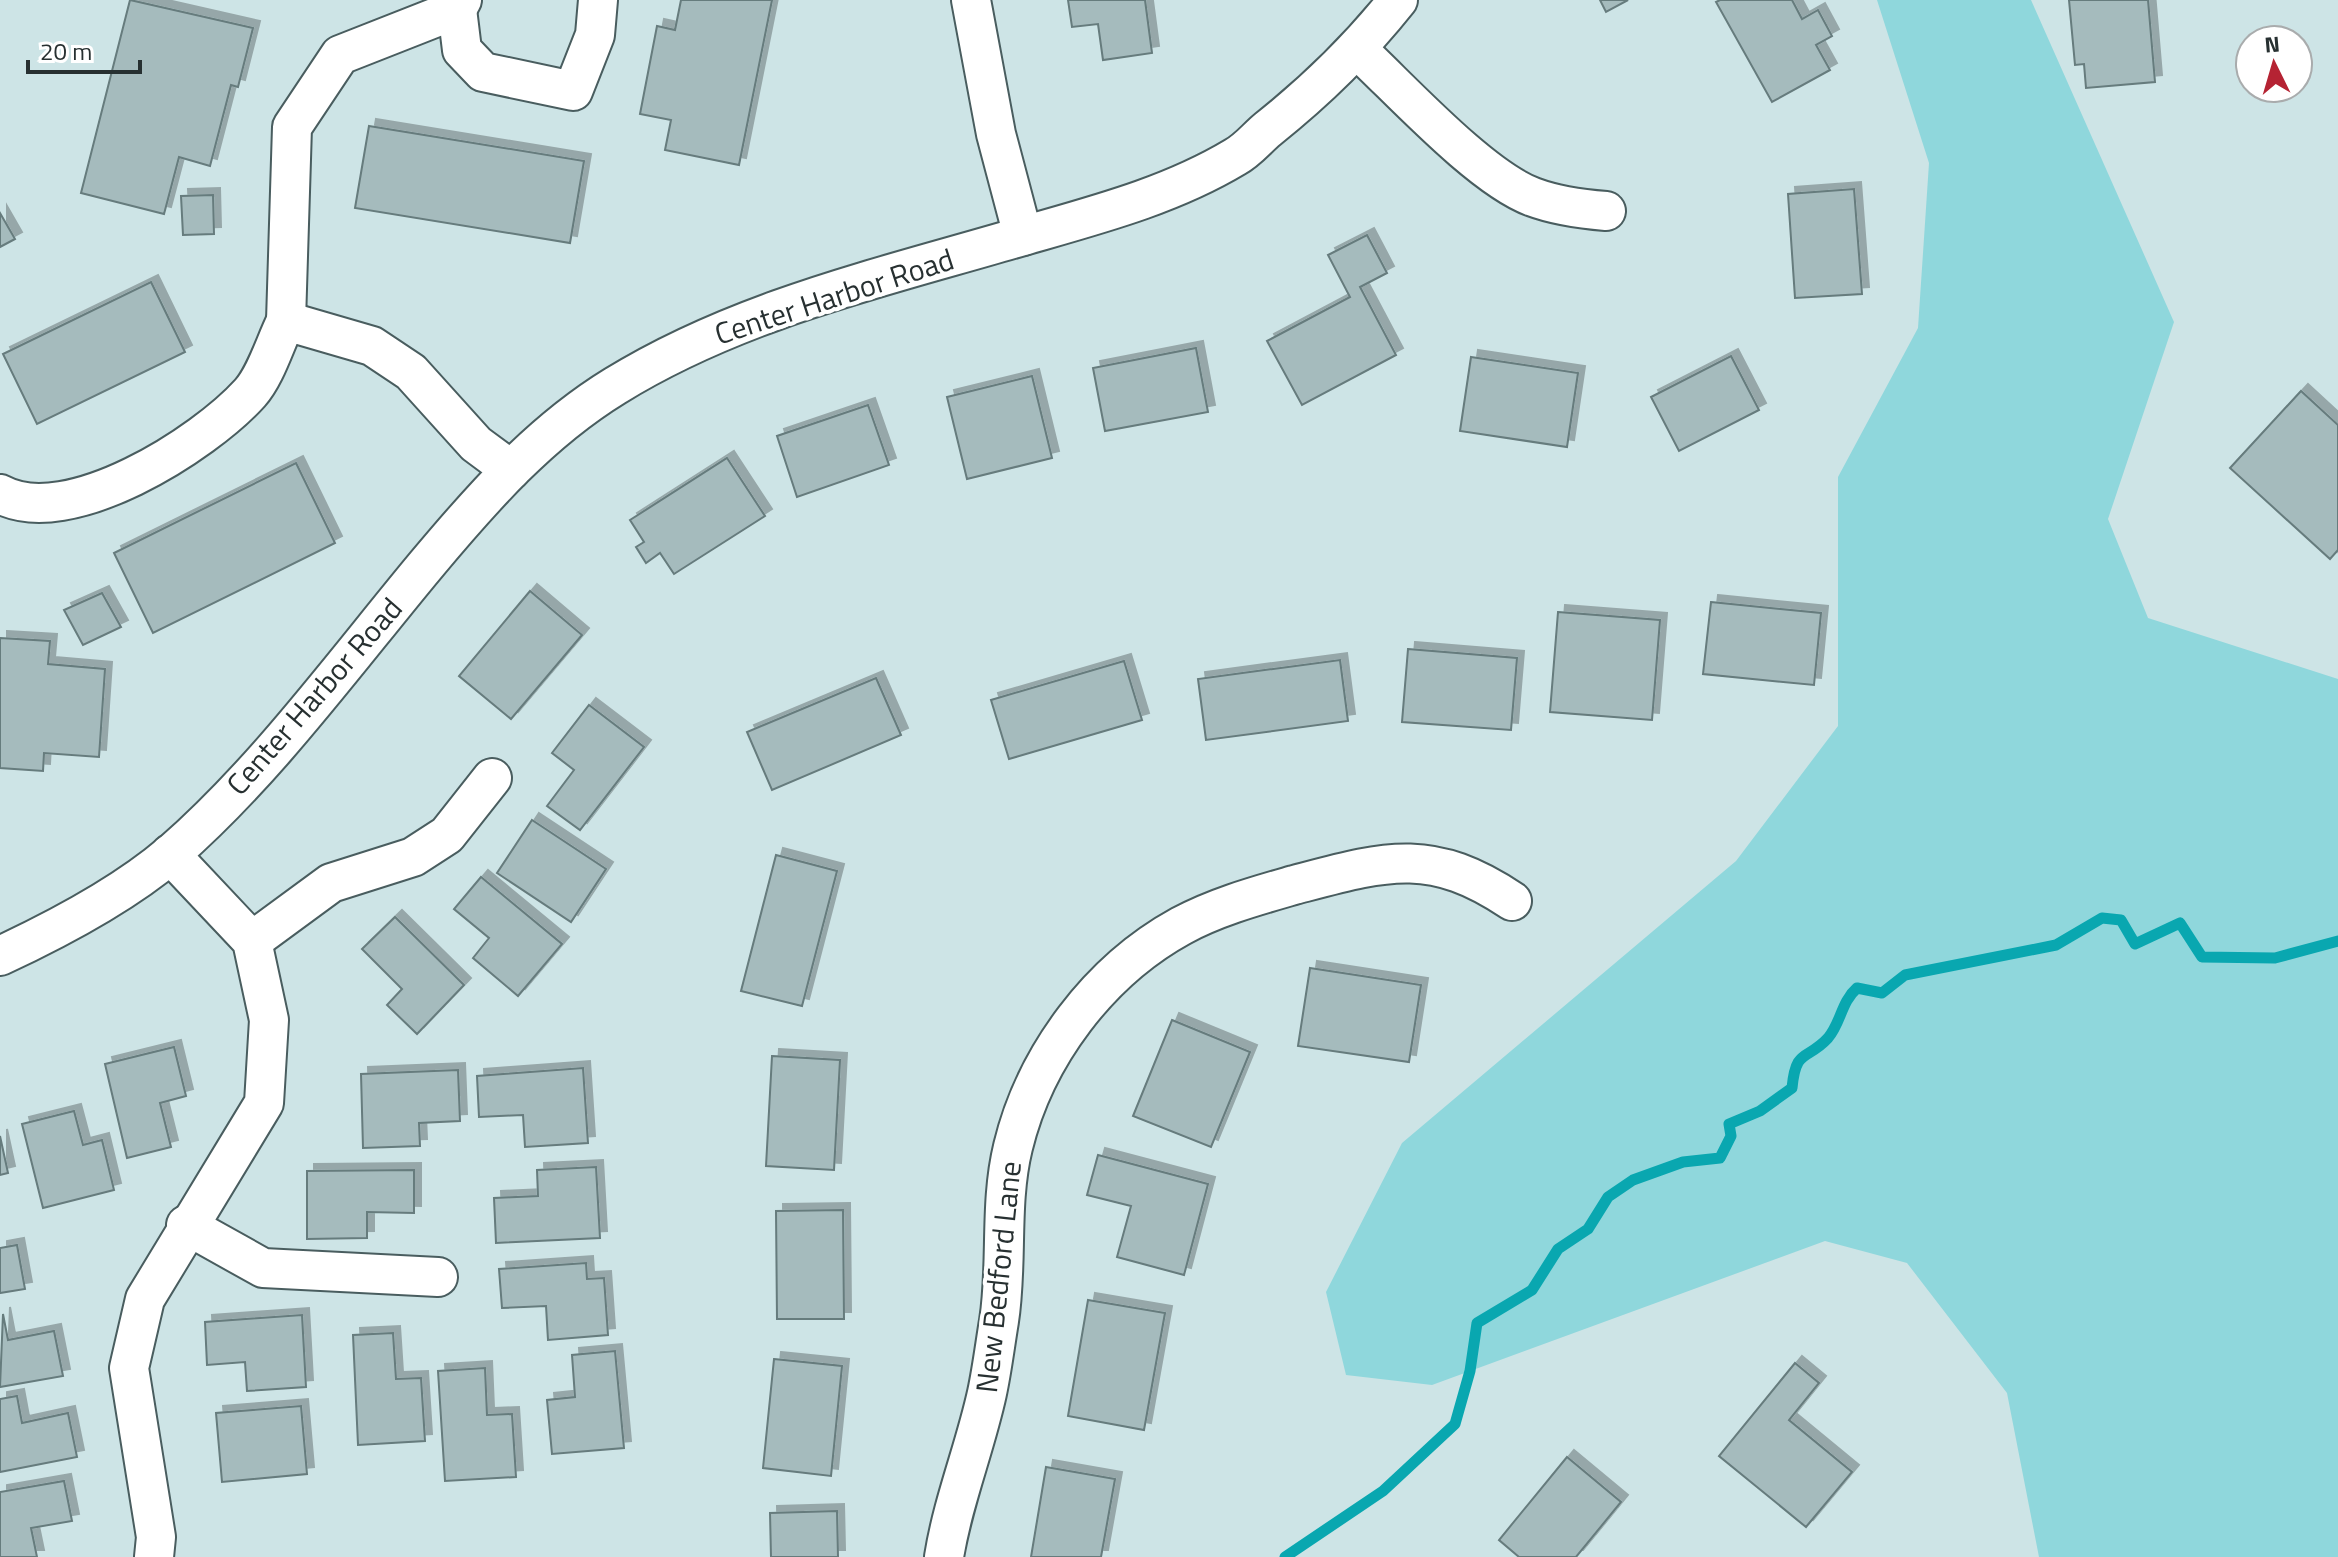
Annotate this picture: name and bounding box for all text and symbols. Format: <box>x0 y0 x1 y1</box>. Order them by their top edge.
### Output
scale bar <box>28 24 140 74</box>
north arrow <box>2234 24 2314 104</box>
text: N <box>2263 26 2281 62</box>
text: 20 m <box>40 33 92 69</box>
street label: Center Harbor Road <box>708 236 960 356</box>
street label: Center Harbor Road <box>215 587 413 805</box>
street label: New Bedford Lane <box>963 1159 1033 1395</box>

